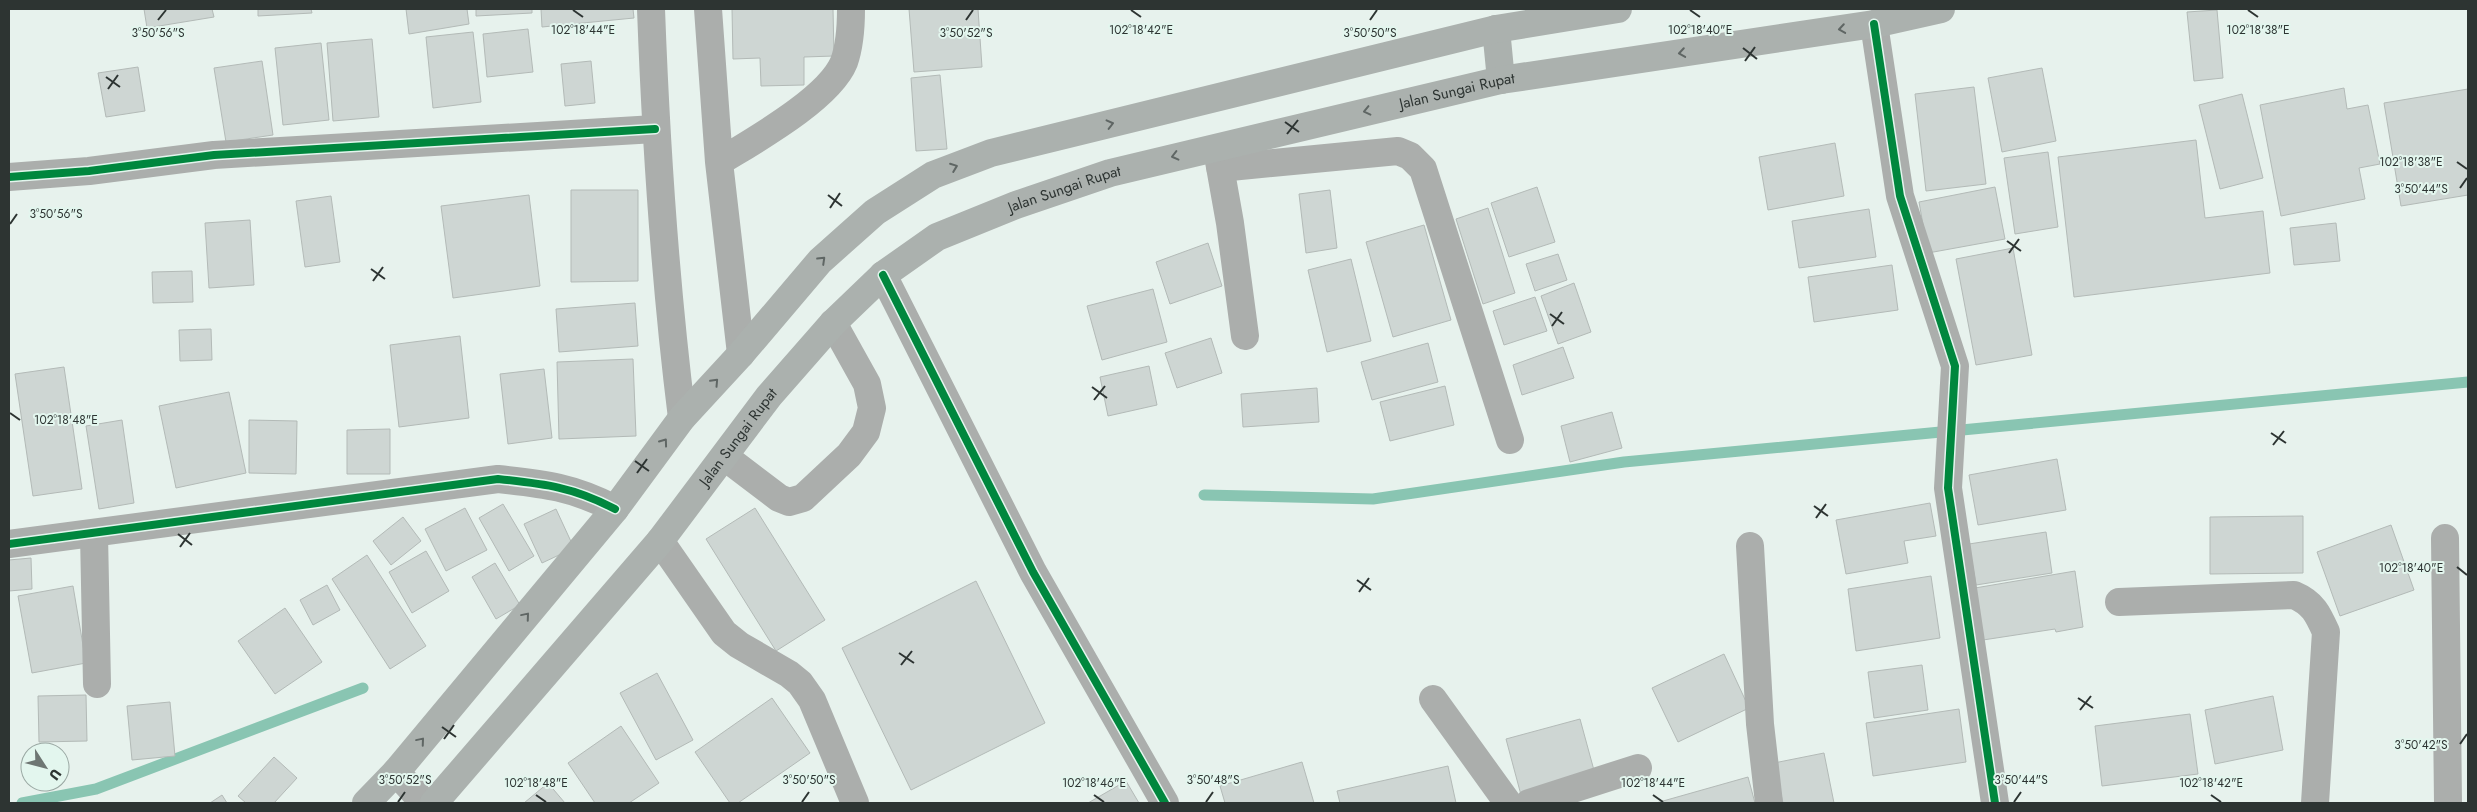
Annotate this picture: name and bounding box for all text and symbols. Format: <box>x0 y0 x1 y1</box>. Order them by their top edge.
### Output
text: 102°18'44"E <box>551 21 615 39</box>
text: 102°18'42"E <box>1109 21 1173 39</box>
text: 102°18'40"E <box>1668 21 1732 39</box>
text: 102°18'38"E <box>2226 21 2290 39</box>
one-way arrow <box>1838 23 1847 33</box>
text: 3°50'56"S <box>131 24 185 42</box>
text: 3°50'52"S <box>939 24 993 42</box>
text: 3°50'50"S <box>1343 24 1397 42</box>
one-way arrow <box>1677 47 1686 57</box>
street label: Jalan Sungai Rupat <box>1395 67 1517 115</box>
one-way arrow <box>1363 105 1372 116</box>
one-way arrow <box>1106 119 1114 129</box>
one-way arrow <box>1171 151 1179 161</box>
text: 102°18'38"E <box>2379 153 2443 171</box>
street label: Jalan Sungai Rupat <box>1003 160 1123 219</box>
one-way arrow <box>949 163 958 173</box>
text: 3°50'44"S <box>2394 180 2448 198</box>
text: 3°50'56"S <box>29 205 83 223</box>
one-way arrow <box>816 256 825 265</box>
one-way arrow <box>709 379 718 388</box>
street label: Jalan Sungai Rupat <box>693 383 782 492</box>
text: 102°18'48"E <box>34 411 98 429</box>
one-way arrow <box>658 438 667 447</box>
text: 102°18'40"E <box>2379 559 2443 577</box>
one-way arrow <box>520 613 529 622</box>
text: 3°50'42"S <box>2394 736 2448 754</box>
one-way arrow <box>416 738 424 747</box>
north arrow <box>20 742 70 792</box>
text: U <box>45 765 66 784</box>
text: 3°50'52"S <box>378 771 432 789</box>
text: 3°50'50"S <box>782 771 836 789</box>
text: 3°50'48"S <box>1187 771 1240 789</box>
text: 3°50'44"S <box>1994 771 2048 789</box>
text: 102°18'48"E <box>504 774 568 792</box>
text: 102°18'46"E <box>1062 774 1126 792</box>
text: 102°18'44"E <box>1621 774 1685 792</box>
text: 102°18'42"E <box>2179 774 2243 792</box>

